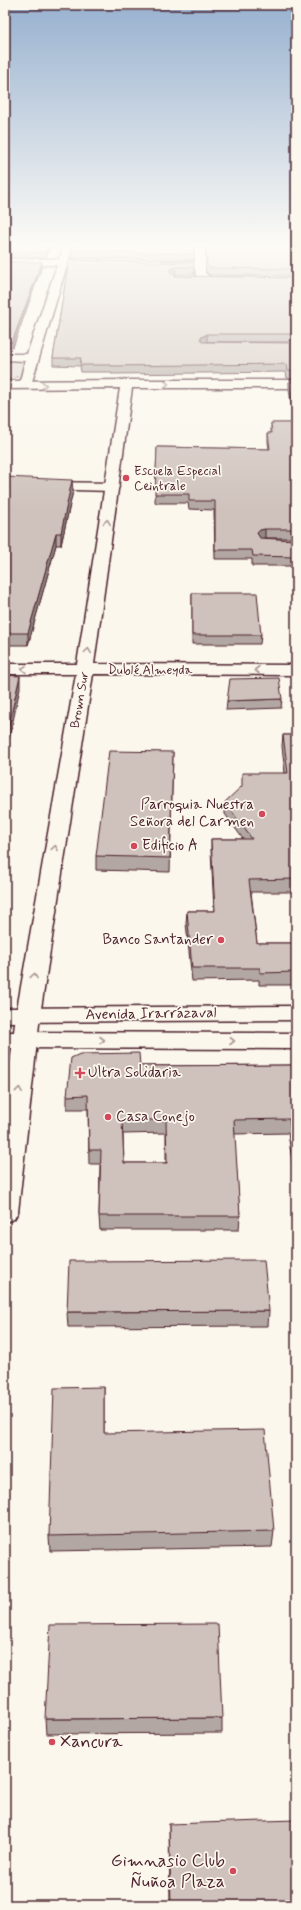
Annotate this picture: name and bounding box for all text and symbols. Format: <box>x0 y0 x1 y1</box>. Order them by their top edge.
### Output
one-way arrow <box>163 380 169 388</box>
one-way arrow <box>41 381 47 389</box>
place label: Escuela Especial Ceintrale <box>134 463 221 495</box>
marker: Escuela Especial Ceintrale <box>121 473 131 483</box>
one-way arrow <box>102 519 111 525</box>
one-way arrow <box>83 648 92 654</box>
street label: Dublé Almeyda <box>108 662 192 679</box>
one-way arrow <box>21 665 27 673</box>
one-way arrow <box>254 666 260 674</box>
street label: Brown Sur <box>67 670 93 730</box>
place label: Parroquia Nuestra Señora del Carmen <box>130 795 254 832</box>
marker: Parroquia Nuestra Señora del Carmen <box>257 809 267 819</box>
place label: Edificio A <box>142 836 198 856</box>
marker: Edificio A <box>129 841 139 851</box>
one-way arrow <box>51 845 59 851</box>
place label: Banco Santander <box>102 930 213 950</box>
marker: Banco Santander <box>216 935 226 945</box>
one-way arrow <box>30 973 38 979</box>
street label: Avenida Irarrázaval <box>85 1003 217 1025</box>
one-way arrow <box>99 1036 105 1044</box>
one-way arrow <box>229 1037 235 1045</box>
place label: Ultra Solidaria <box>88 1063 182 1083</box>
marker: Ultra Solidaria <box>75 1068 85 1078</box>
one-way arrow <box>14 1087 23 1093</box>
place label: Casa Conejo <box>116 1107 195 1127</box>
marker: Casa Conejo <box>103 1112 113 1122</box>
place label: Xancura <box>60 1730 123 1754</box>
marker: Xancura <box>47 1737 57 1747</box>
place label: Gimnasio Club Ñuñoa Plaza <box>111 1849 225 1894</box>
marker: Gimnasio Club Ñuñoa Plaza <box>228 1866 238 1876</box>

